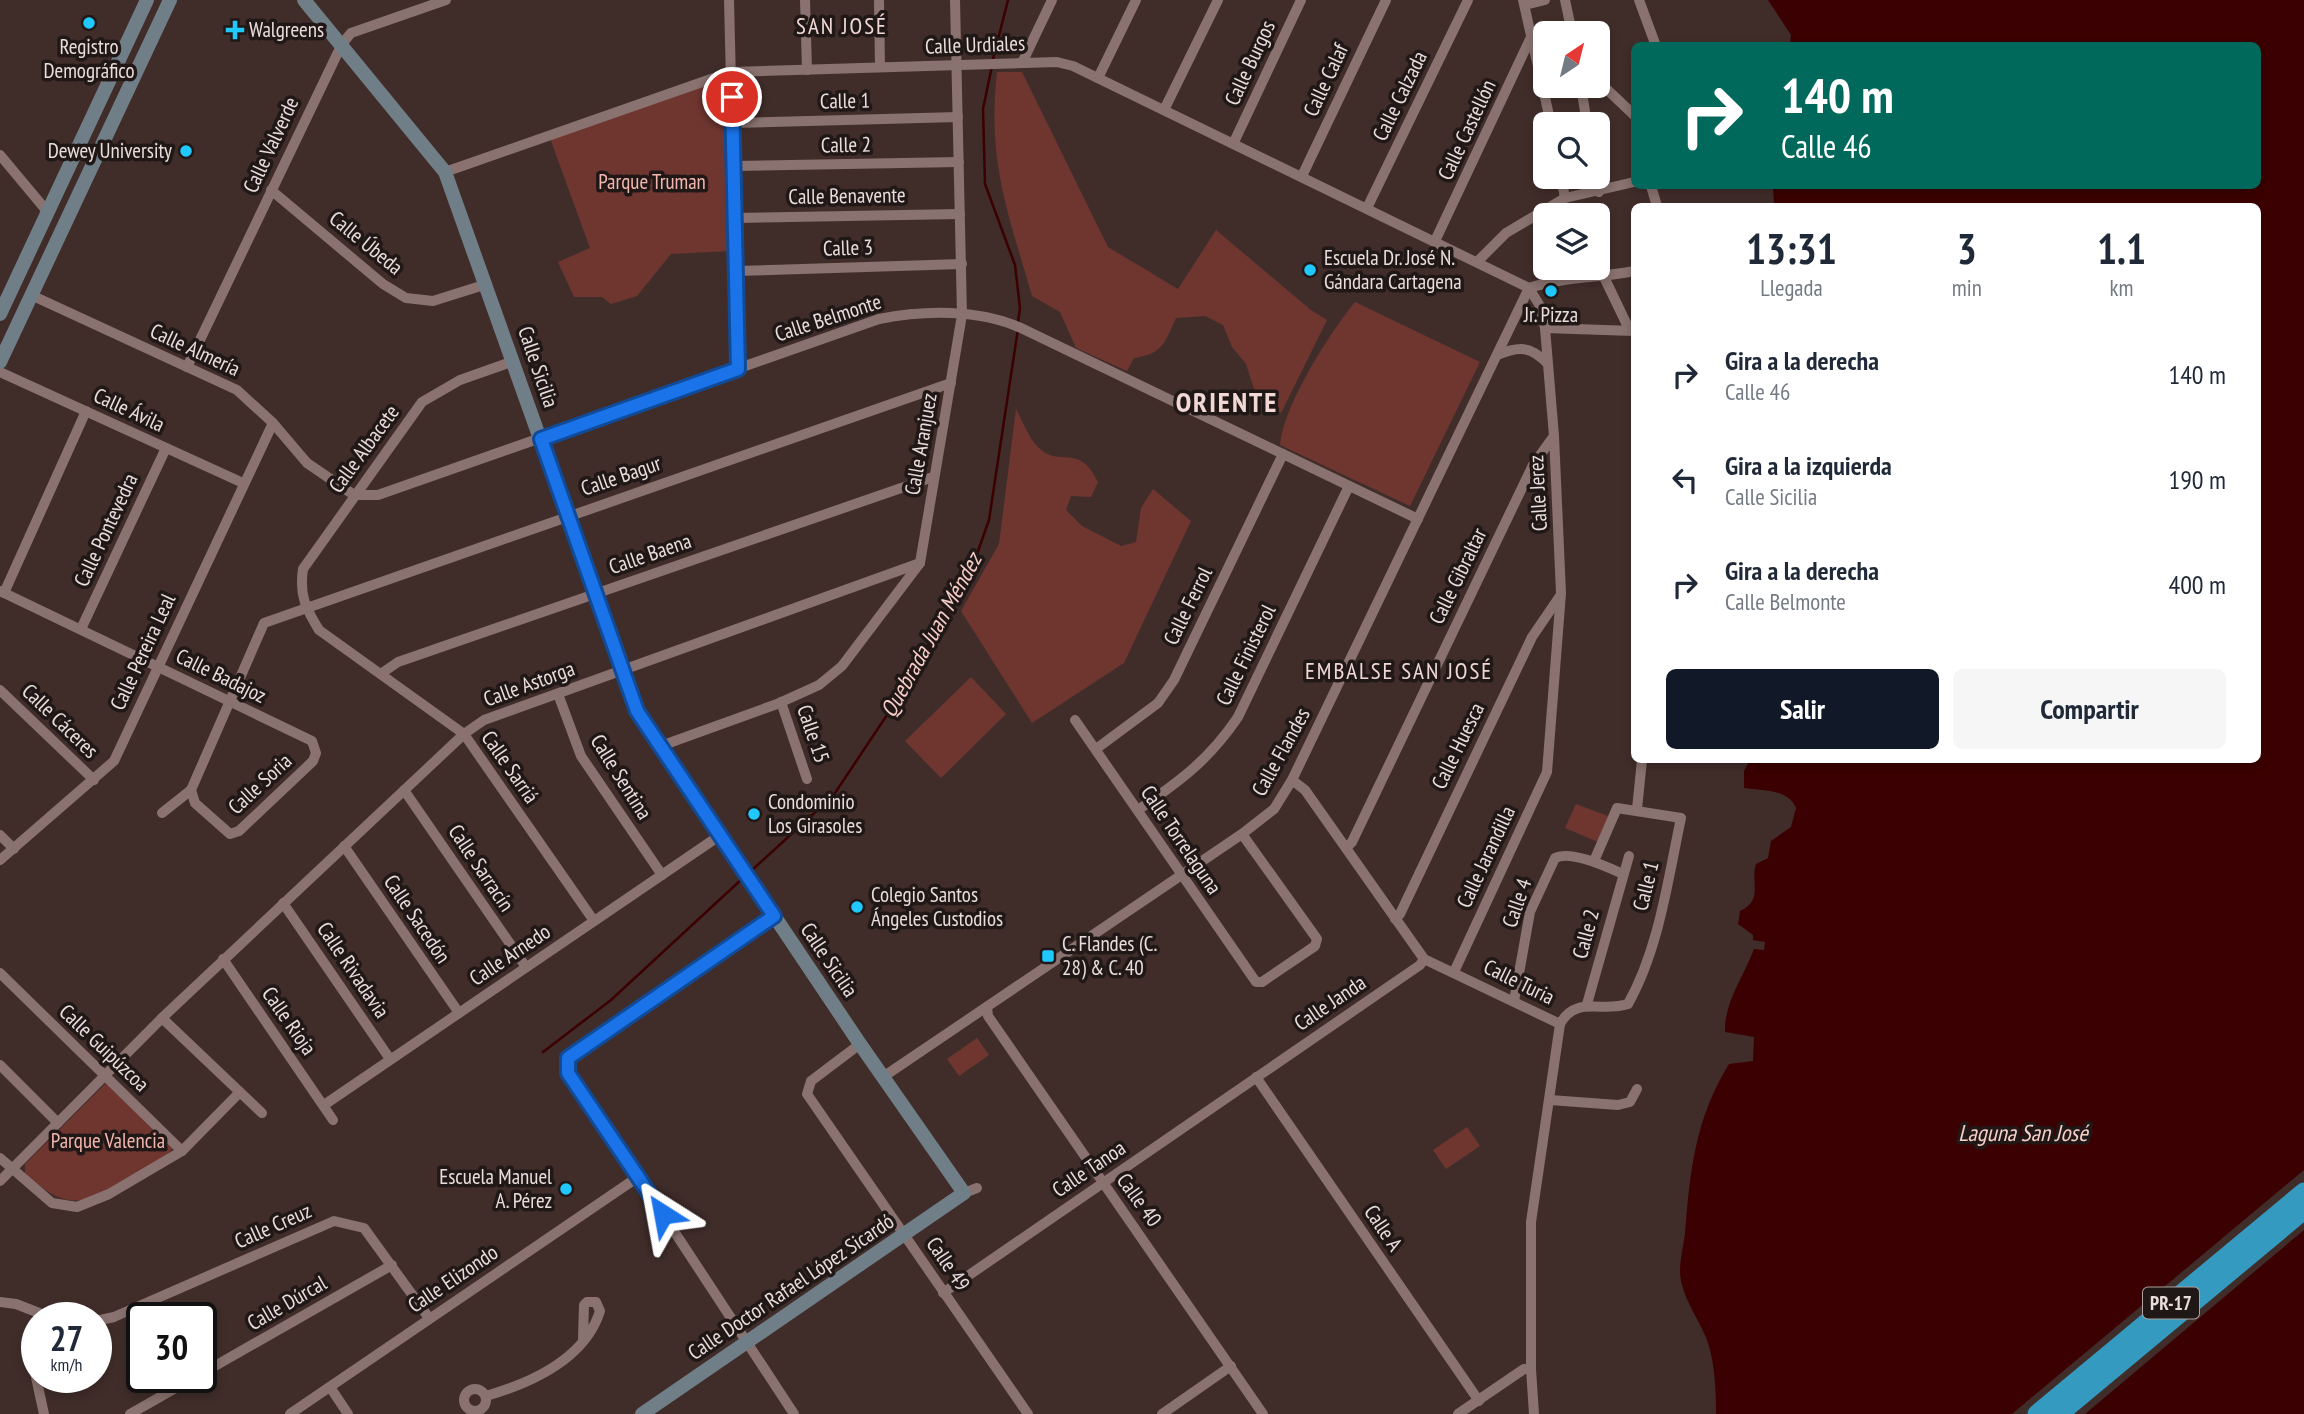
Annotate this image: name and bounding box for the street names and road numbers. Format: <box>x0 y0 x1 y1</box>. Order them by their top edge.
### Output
street label: Calle Burgos <box>1218 16 1281 110</box>
street label: Calle Urdiales <box>925 29 1025 60</box>
street label: Calle Calaf <box>1297 39 1354 120</box>
street label: Calle Calzada <box>1366 46 1433 145</box>
street label: Calle Castellón <box>1432 75 1502 184</box>
street label: Calle 1 <box>820 87 870 114</box>
street label: Calle Valverde <box>237 93 304 197</box>
street label: Calle 2 <box>821 131 871 158</box>
street label: Calle Benavente <box>788 181 906 210</box>
street label: Calle Úbeda <box>324 205 409 280</box>
street label: Calle 3 <box>822 233 873 262</box>
street label: Calle Belmonte <box>771 288 884 347</box>
street label: Calle Almería <box>146 317 244 382</box>
street label: Calle Sicilia <box>512 323 565 411</box>
street label: Calle Ávila <box>89 381 169 438</box>
street label: Calle Aranjuez <box>898 391 943 497</box>
street label: Calle Albacete <box>323 399 405 498</box>
street label: Calle Bagur <box>577 449 665 502</box>
street label: Calle Jerez <box>1522 454 1553 532</box>
street label: Calle Pontevedra <box>68 469 144 591</box>
street label: Calle Gibraltar <box>1423 523 1493 628</box>
street label: Calle Baena <box>605 527 695 580</box>
street label: Calle Ferrol <box>1157 562 1218 649</box>
street label: Calle Pereira Leal <box>104 589 181 714</box>
street label: Calle Finisterol <box>1210 600 1282 710</box>
street label: Calle Badajoz <box>172 642 271 709</box>
street label: Calle Astorga <box>480 655 578 712</box>
street label: Calle Cáceres <box>16 678 104 764</box>
street label: Calle Huesca <box>1425 698 1490 793</box>
street label: Calle 15 <box>791 701 836 766</box>
street label: Calle Flandes <box>1245 703 1316 801</box>
street label: Calle Sarriá <box>476 725 545 808</box>
street label: Calle Sentina <box>585 729 658 824</box>
street label: Calle Soria <box>222 747 297 820</box>
street label: Calle Torrelaguna <box>1135 780 1228 899</box>
street label: Calle Jarandilla <box>1450 802 1521 912</box>
street label: Calle Sarracín <box>442 819 520 916</box>
street label: Calle 1 <box>1626 858 1665 913</box>
street label: Calle Sacedón <box>378 869 457 968</box>
street label: Calle 4 <box>1496 874 1538 931</box>
street label: Calle 2 <box>1566 906 1605 962</box>
street label: Calle Rivadavia <box>311 916 395 1023</box>
street label: Calle Sicilia <box>795 917 864 1002</box>
street label: Calle Arnedo <box>464 918 555 991</box>
street label: Calle Turia <box>1479 953 1559 1010</box>
street label: Calle Janda <box>1289 969 1371 1036</box>
street label: Calle Rioja <box>256 981 323 1060</box>
street label: Calle Guipúzcoa <box>54 998 155 1097</box>
street label: Calle Tanoa <box>1047 1134 1131 1203</box>
street label: Calle 40 <box>1111 1168 1168 1232</box>
street label: Calle Creuz <box>230 1197 315 1254</box>
street label: Calle A <box>1358 1199 1409 1256</box>
street label: Calle Doctor Rafael López Sicardó <box>683 1208 899 1366</box>
street label: Calle 49 <box>921 1231 976 1296</box>
street label: Calle Elizondo <box>403 1239 503 1319</box>
street label: Calle Dúrcal <box>242 1269 331 1336</box>
road number: PR-17 <box>2143 1288 2199 1318</box>

